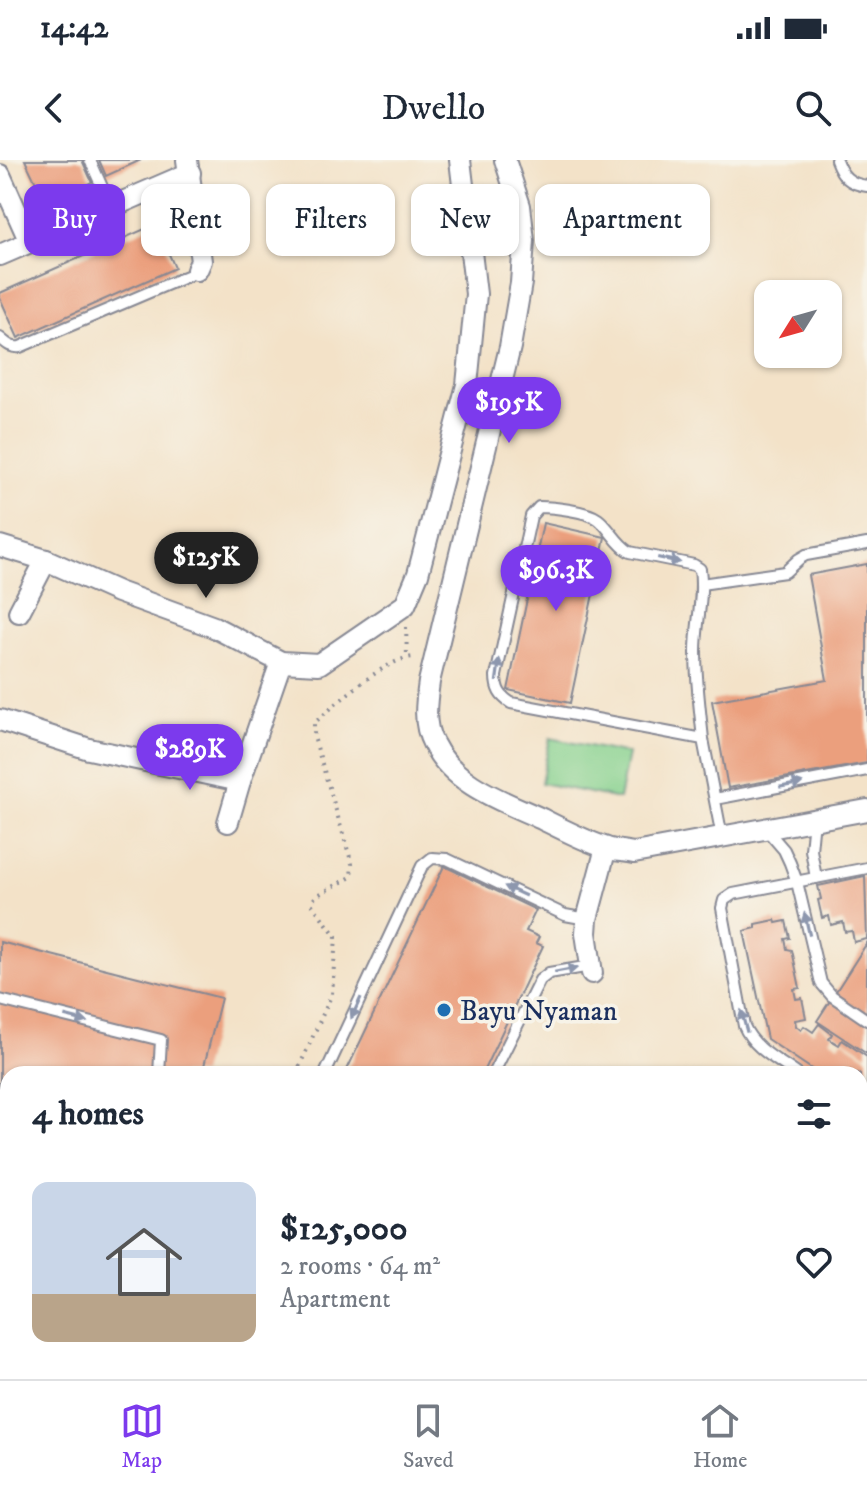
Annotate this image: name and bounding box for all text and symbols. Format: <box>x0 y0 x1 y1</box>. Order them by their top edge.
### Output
text: 14:42 <box>40 10 108 47</box>
icon: back <box>32 86 76 130</box>
text: Dwello <box>382 86 485 131</box>
icon: search <box>791 86 835 130</box>
chip: Buy <box>24 184 125 256</box>
chip: Rent <box>141 184 250 256</box>
chip: Filters <box>266 184 395 256</box>
chip: New <box>411 184 519 256</box>
chip: Apartment <box>535 184 710 256</box>
north arrow <box>754 280 842 368</box>
map controls <box>754 280 842 368</box>
pin: $195K <box>453 377 565 445</box>
text: $195K <box>475 386 543 419</box>
pin: $125K <box>150 532 262 600</box>
text: $125K <box>172 541 240 574</box>
pin: $96.3K <box>491 545 621 613</box>
text: $96.3K <box>519 554 593 587</box>
one-way arrow <box>656 554 681 567</box>
one-way arrow <box>492 657 505 682</box>
pin: $289K <box>134 724 246 792</box>
text: $289K <box>154 733 226 766</box>
one-way arrow <box>779 778 804 790</box>
one-way arrow <box>503 884 526 898</box>
one-way arrow <box>800 911 813 936</box>
one-way arrow <box>554 963 579 976</box>
place label: Bayu Nyaman <box>460 994 618 1029</box>
one-way arrow <box>349 996 363 1020</box>
marker: Bayu Nyaman <box>435 1001 453 1019</box>
one-way arrow <box>738 1009 750 1034</box>
one-way arrow <box>63 1013 88 1026</box>
icon: filters <box>792 1092 836 1136</box>
text: 4 homes <box>32 1093 144 1135</box>
text: $125,000 <box>280 1208 407 1250</box>
icon: home <box>96 1214 192 1310</box>
icon: heart <box>792 1240 836 1284</box>
text: 2 rooms · 64 m² <box>280 1250 440 1283</box>
text: Apartment <box>280 1283 391 1316</box>
tab: Map <box>120 1399 164 1474</box>
tab: Saved <box>403 1399 454 1474</box>
tab: Home <box>693 1399 747 1474</box>

